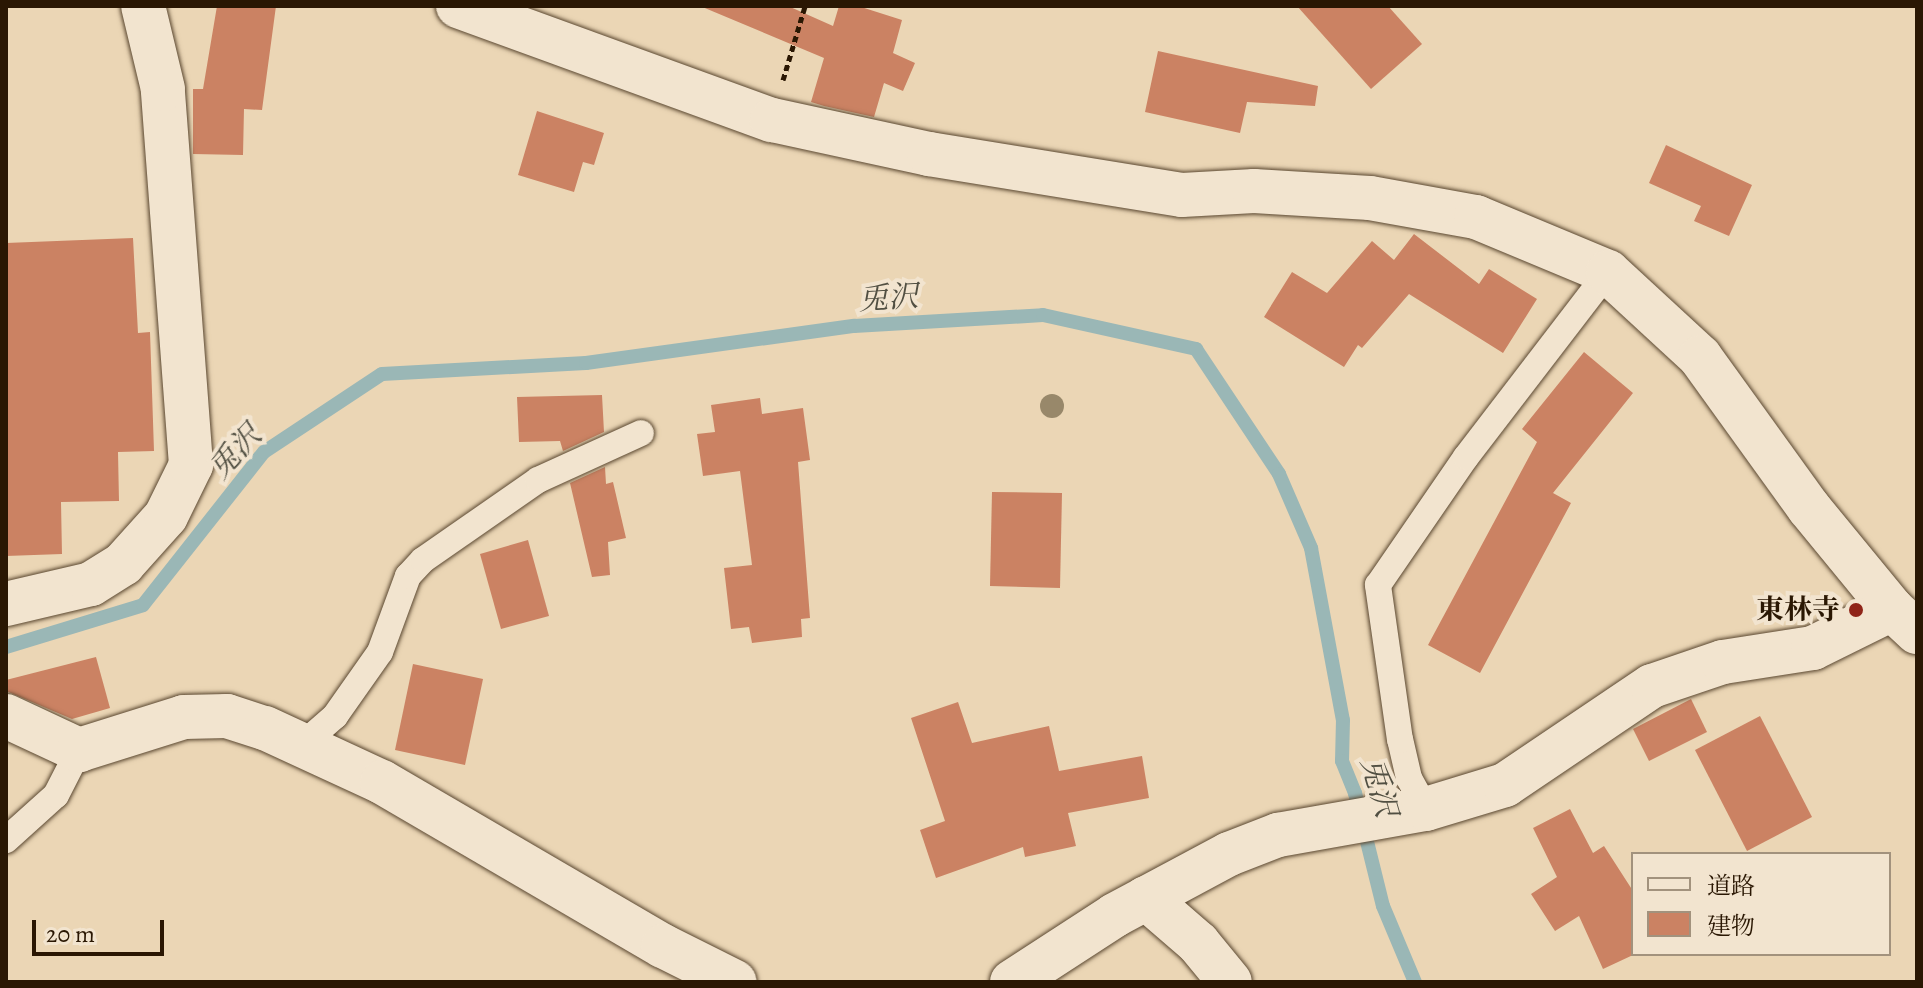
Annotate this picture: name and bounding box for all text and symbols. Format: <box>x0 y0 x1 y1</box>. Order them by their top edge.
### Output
water label: 兎沢 <box>857 278 919 318</box>
water label: 兎沢 <box>201 418 269 486</box>
place label: 東林寺 <box>1756 593 1840 627</box>
marker: 東林寺 <box>1847 601 1865 619</box>
water label: 兎沢 <box>1353 753 1405 821</box>
legend <box>1631 852 1891 956</box>
text: 道路 <box>1707 870 1755 902</box>
scale bar <box>36 904 168 954</box>
text: 建物 <box>1707 910 1755 942</box>
text: 20 m <box>46 918 95 950</box>

